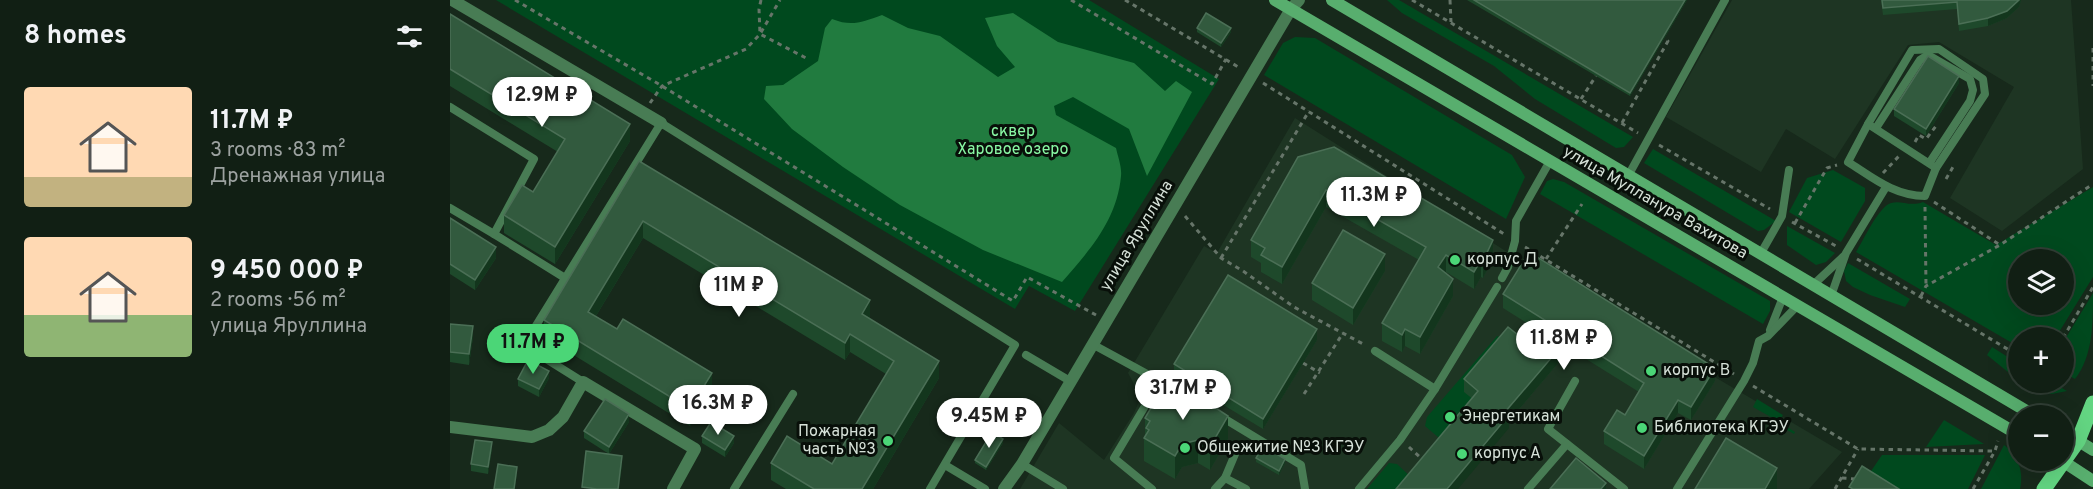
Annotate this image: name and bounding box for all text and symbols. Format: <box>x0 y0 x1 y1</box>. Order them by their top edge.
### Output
text: 8 homes <box>24 20 127 53</box>
icon: filters <box>393 20 426 53</box>
pin: 12.9M ₽ <box>487 77 597 128</box>
text: 12.9M ₽ <box>506 83 578 109</box>
text: 11.7M ₽ <box>210 105 294 138</box>
icon: home <box>72 111 144 183</box>
park label: сквер Харовое озеро <box>958 122 1069 160</box>
text: 3 rooms · 83 m² <box>210 138 345 164</box>
street label: улица Мулланура Вахитова <box>1559 142 1751 264</box>
text: Дренажная улица <box>210 164 385 190</box>
street label: улица Яруллина <box>1096 177 1178 295</box>
pin: 11.3M ₽ <box>1319 177 1429 228</box>
text: 11.3M ₽ <box>1340 183 1408 209</box>
map controls <box>2008 249 2074 471</box>
button: layers <box>2008 249 2074 315</box>
place label: корпус Д <box>1467 250 1538 270</box>
marker: корпус Д <box>1448 253 1462 267</box>
text: 9 450 000 ₽ <box>210 255 364 288</box>
icon: home <box>72 261 144 333</box>
pin: 11M ₽ <box>697 267 781 318</box>
text: 11M ₽ <box>714 273 764 299</box>
text: 2 rooms · 56 m² <box>210 288 346 314</box>
text: улица Яруллина <box>210 314 367 340</box>
pin: 11.8M ₽ <box>1509 320 1619 371</box>
pin: 11.7M ₽ <box>478 324 588 375</box>
text: 11.8M ₽ <box>1530 326 1598 352</box>
button: + <box>2008 327 2074 393</box>
text: 11.7M ₽ <box>501 330 565 356</box>
place label: корпус В <box>1663 361 1730 381</box>
marker: корпус В <box>1644 364 1658 378</box>
pin: 31.7M ₽ <box>1128 370 1238 421</box>
text: 31.7M ₽ <box>1149 376 1217 402</box>
pin: 16.3M ₽ <box>663 385 773 436</box>
text: 16.3M ₽ <box>682 391 754 417</box>
pin: 9.45M ₽ <box>934 398 1044 449</box>
text: 9.45M ₽ <box>951 404 1027 430</box>
button: − <box>2008 405 2074 471</box>
place label: Энергетикам <box>1462 407 1560 427</box>
marker: Энергетикам <box>1443 410 1457 424</box>
place label: Библиотека КГЭУ <box>1654 418 1789 438</box>
marker: Библиотека КГЭУ <box>1635 421 1649 435</box>
place label: Пожарная часть №3 <box>798 422 876 460</box>
marker: Пожарная часть №3 <box>881 434 895 448</box>
place label: Общежитие №3 КГЭУ <box>1197 438 1365 458</box>
marker: Общежитие №3 КГЭУ <box>1178 441 1192 455</box>
place label: корпус А <box>1474 444 1541 464</box>
marker: корпус А <box>1455 447 1469 461</box>

